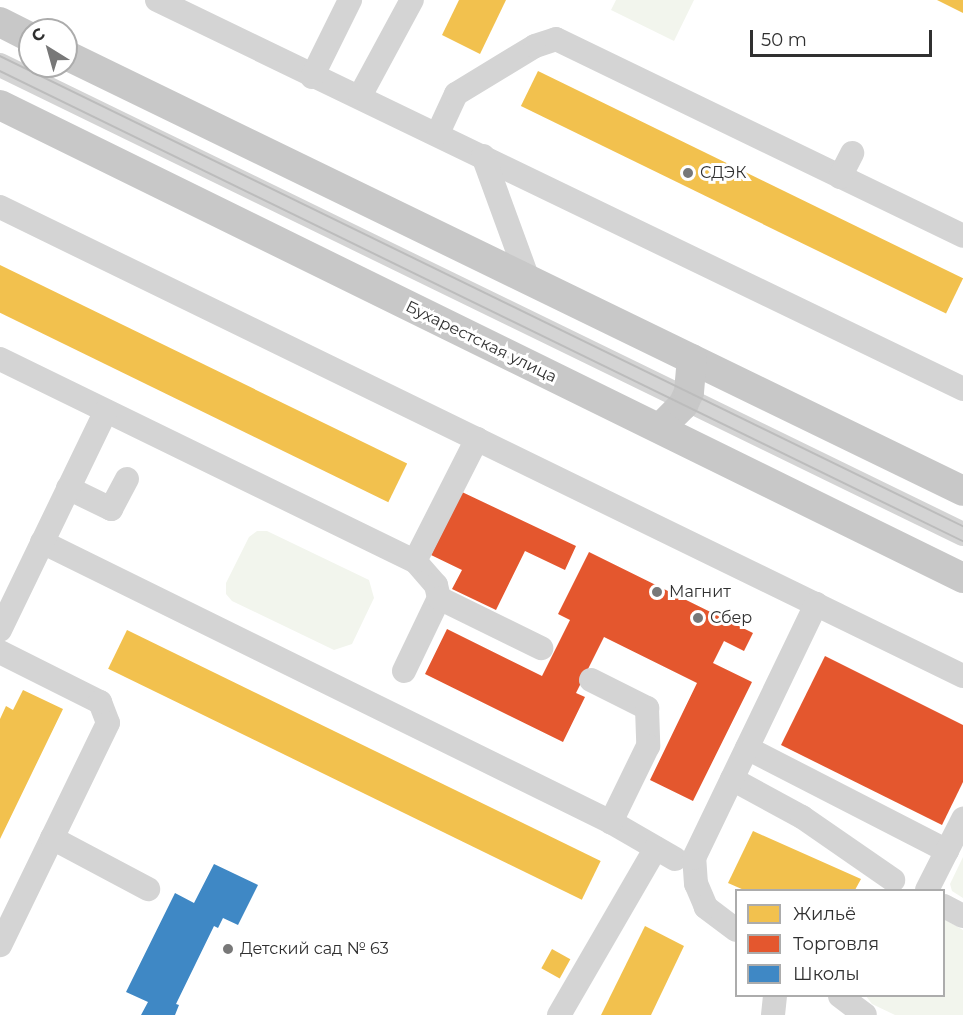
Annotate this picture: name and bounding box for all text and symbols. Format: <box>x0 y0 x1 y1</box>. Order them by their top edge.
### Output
north arrow <box>18 18 78 78</box>
scale bar <box>753 18 934 56</box>
text: С <box>28 24 48 46</box>
text: 50 m <box>761 29 807 51</box>
place label: СДЭК <box>700 163 746 183</box>
marker: СДЭК <box>681 166 695 180</box>
street label: Бухарестская улица <box>402 297 560 387</box>
place label: Магнит <box>669 582 731 602</box>
marker: Магнит <box>650 585 664 599</box>
place label: Сбер <box>710 608 752 628</box>
marker: Сбер <box>691 611 705 625</box>
legend <box>735 889 945 997</box>
text: Жильё <box>793 903 856 925</box>
text: Торговля <box>793 933 879 955</box>
place label: Детский сад № 63 <box>240 939 389 959</box>
marker: Детский сад № 63 <box>221 942 235 956</box>
text: Школы <box>793 963 860 985</box>

